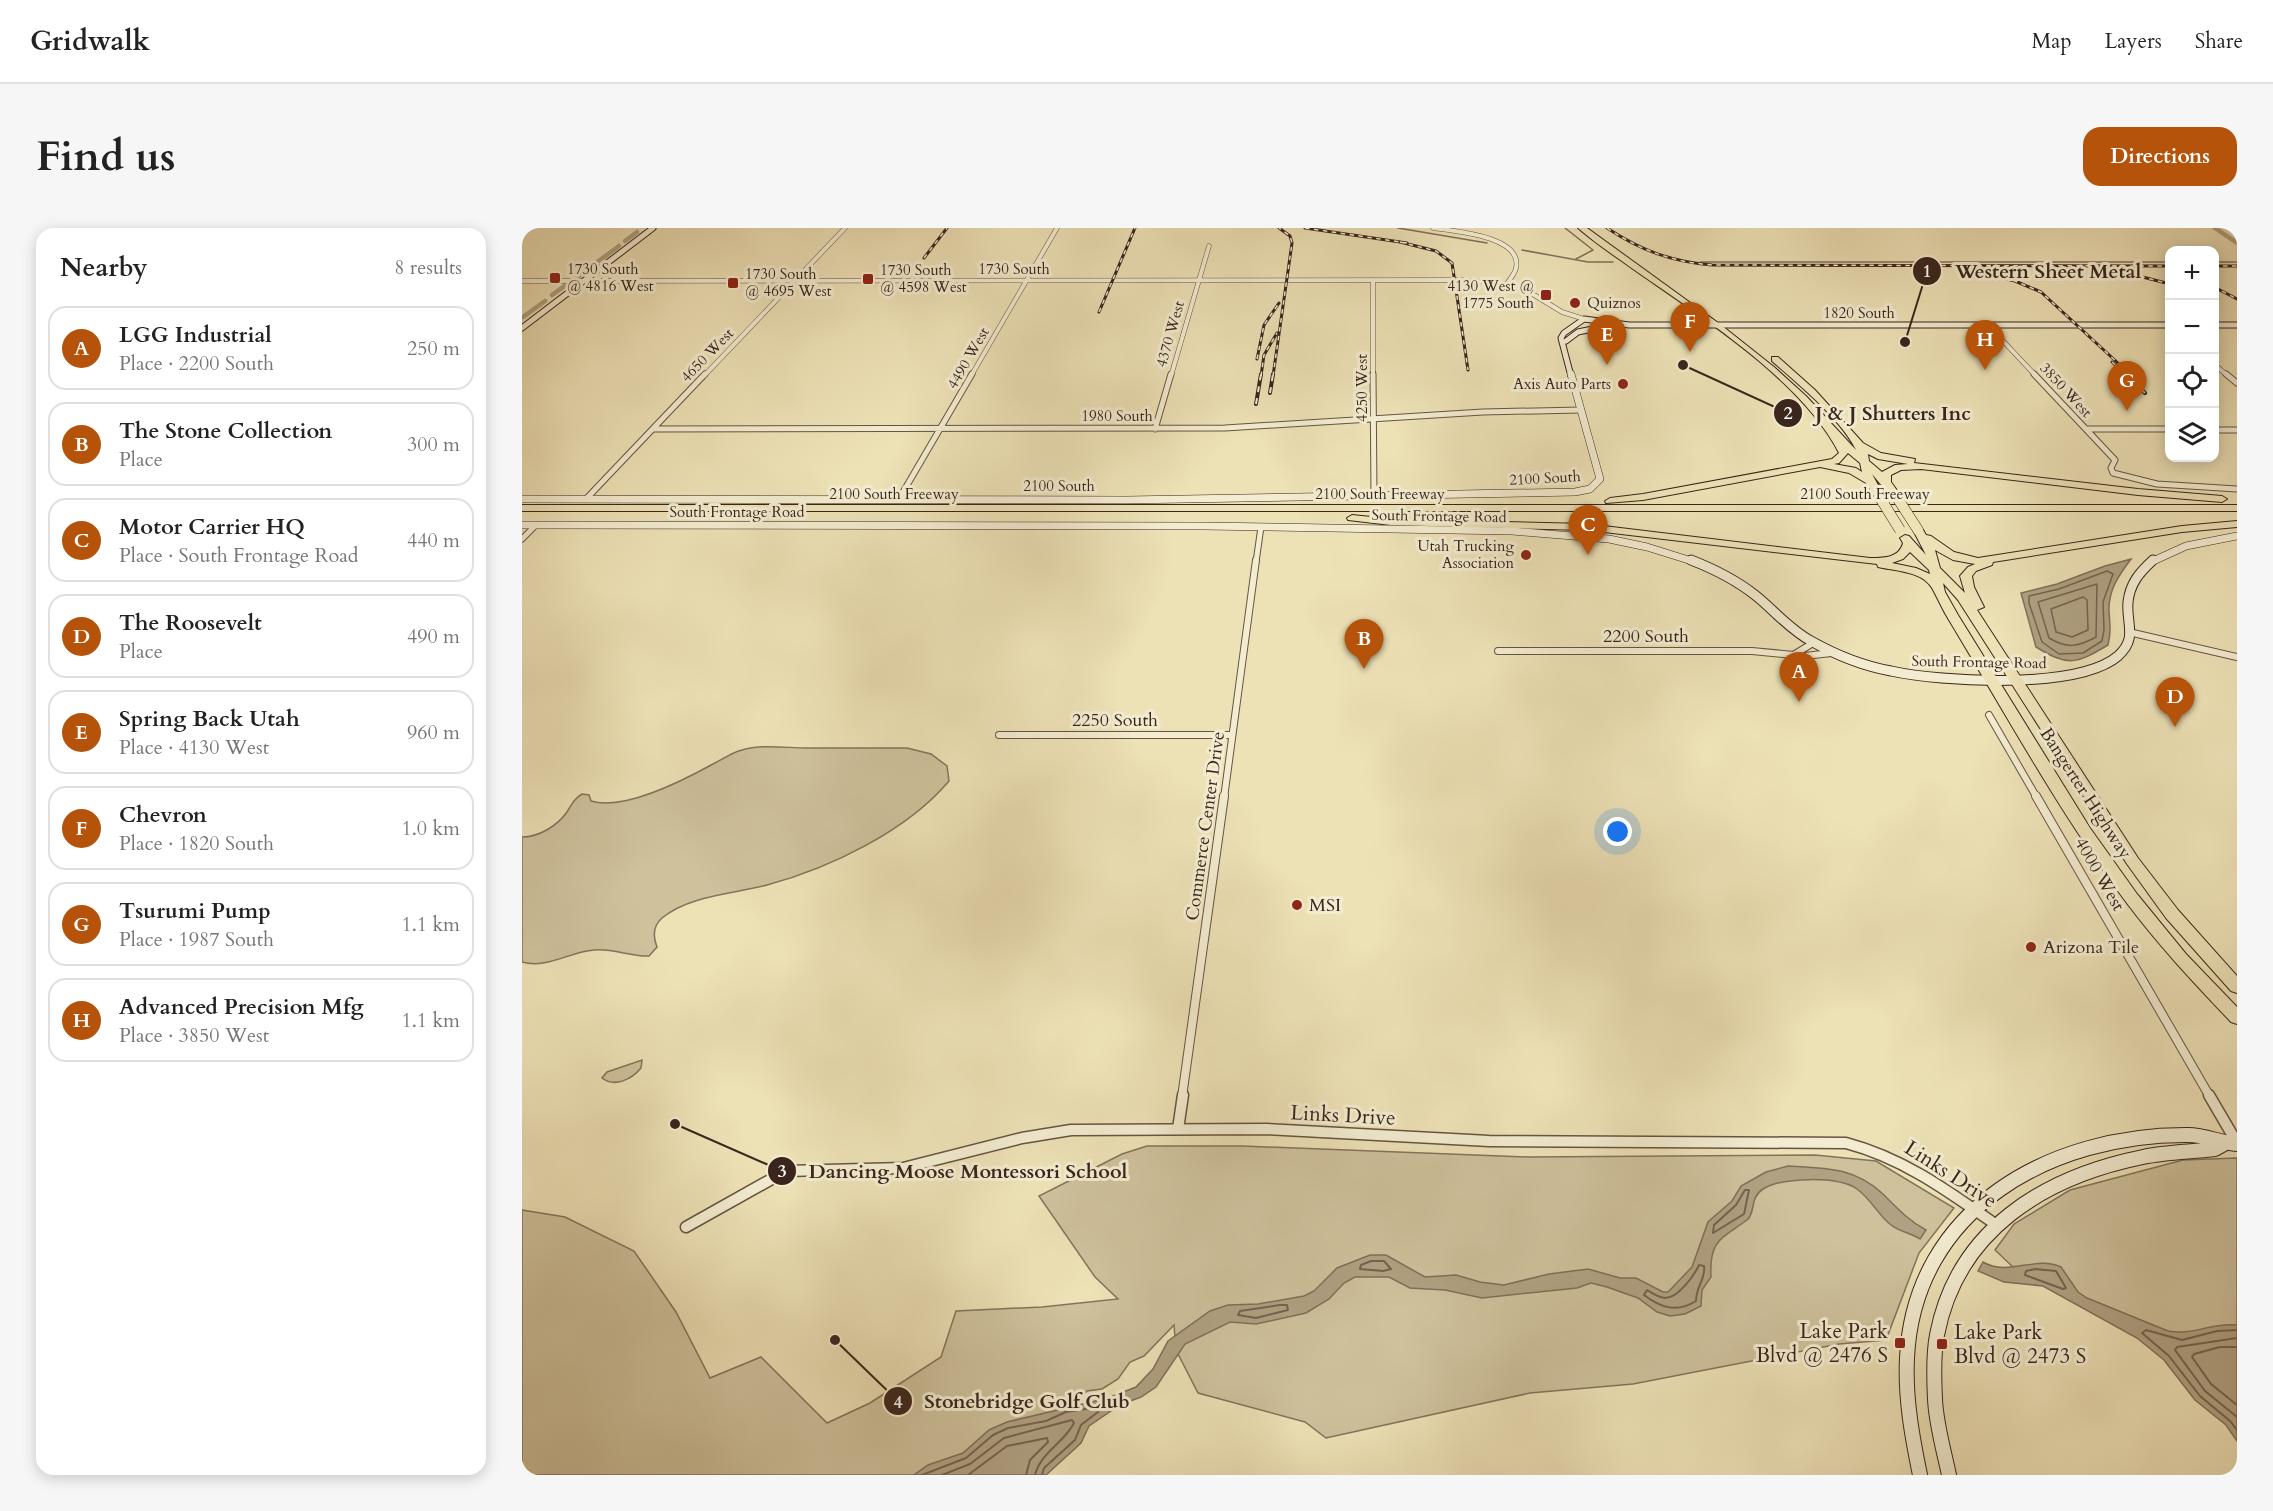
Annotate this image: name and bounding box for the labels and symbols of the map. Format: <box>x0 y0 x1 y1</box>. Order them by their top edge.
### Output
callout: Western Sheet Metal <box>1912 252 2153 290</box>
text: Western Sheet Metal <box>1954 258 2141 285</box>
place label: 1730 South @ 4816 West <box>567 259 654 296</box>
street label: 1730 South <box>978 259 1051 279</box>
text: 1 <box>1922 259 1932 284</box>
place label: 1730 South @ 4598 West <box>880 260 967 297</box>
place label: 1730 South @ 4695 West <box>745 264 832 301</box>
marker: 1730 South @ 4816 West <box>548 271 562 285</box>
marker: 1730 South @ 4598 West <box>861 272 875 286</box>
marker: 1730 South @ 4695 West <box>726 276 740 290</box>
place label: 4130 West @ 1775 South <box>1447 276 1535 313</box>
marker: 4130 West @ 1775 South <box>1539 288 1553 302</box>
place label: Quiznos <box>1587 293 1641 313</box>
marker: Quiznos <box>1568 296 1582 310</box>
street label: 4370 West <box>1151 298 1189 369</box>
pin: F <box>1670 302 1710 352</box>
street label: 1820 South <box>1823 303 1896 323</box>
pin: E <box>1588 316 1626 365</box>
pin: H <box>1966 320 2004 370</box>
street label: 4650 West <box>676 323 738 386</box>
street label: 4490 West <box>942 323 994 392</box>
street label: 4250 West <box>1352 354 1372 422</box>
street label: 3850 West <box>2036 358 2097 422</box>
pin: G <box>2108 362 2146 411</box>
place label: Axis Auto Parts <box>1513 374 1611 394</box>
marker: Axis Auto Parts <box>1616 377 1630 391</box>
callout: J & J Shutters Inc <box>1773 394 1983 432</box>
text: J & J Shutters Inc <box>1812 400 1971 427</box>
text: 2 <box>1783 401 1793 426</box>
street label: 1980 South <box>1081 406 1154 426</box>
street label: 2100 South <box>1509 466 1582 490</box>
street label: 2100 South <box>1023 476 1096 496</box>
street label: 2100 South Freeway <box>829 484 959 504</box>
street label: 2100 South Freeway <box>1315 484 1445 504</box>
street label: 2100 South Freeway <box>1800 484 1930 504</box>
street label: South Frontage Road <box>670 502 804 522</box>
street label: South Frontage Road <box>1371 505 1507 527</box>
pin: C <box>1568 506 1608 555</box>
place label: Utah Trucking Association <box>1418 536 1515 573</box>
marker: Utah Trucking Association <box>1519 548 1533 562</box>
pin: B <box>1344 620 1384 669</box>
street label: 2200 South <box>1603 624 1689 649</box>
street label: South Frontage Road <box>1911 651 2047 673</box>
pin: A <box>1780 652 1818 702</box>
pin: D <box>2156 678 2194 727</box>
street label: 2250 South <box>1072 708 1158 733</box>
street label: Bangerter Highway <box>2034 723 2138 864</box>
street label: Commerce Center Drive <box>1180 730 1231 922</box>
your location <box>1603 817 1632 846</box>
street label: 4000 West <box>2068 833 2131 916</box>
place label: MSI <box>1309 893 1341 918</box>
marker: MSI <box>1290 898 1304 912</box>
place label: Arizona Tile <box>2043 935 2139 960</box>
marker: Arizona Tile <box>2024 940 2038 954</box>
street label: Links Drive <box>1290 1098 1396 1133</box>
street label: Links Drive <box>1899 1134 2003 1215</box>
callout: Dancing Moose Montessori School <box>767 1152 1139 1190</box>
text: Dancing Moose Montessori School <box>809 1158 1128 1185</box>
text: 3 <box>777 1159 787 1184</box>
place label: Lake Park Blvd @ 2476 S <box>1756 1317 1889 1370</box>
place label: Lake Park Blvd @ 2473 S <box>1954 1318 2086 1371</box>
marker: Lake Park Blvd @ 2476 S <box>1893 1336 1907 1350</box>
marker: Lake Park Blvd @ 2473 S <box>1935 1337 1949 1351</box>
callout: Stonebridge Golf Club <box>883 1382 1142 1420</box>
text: Stonebridge Golf Club <box>924 1388 1130 1415</box>
text: 4 <box>893 1390 903 1415</box>

